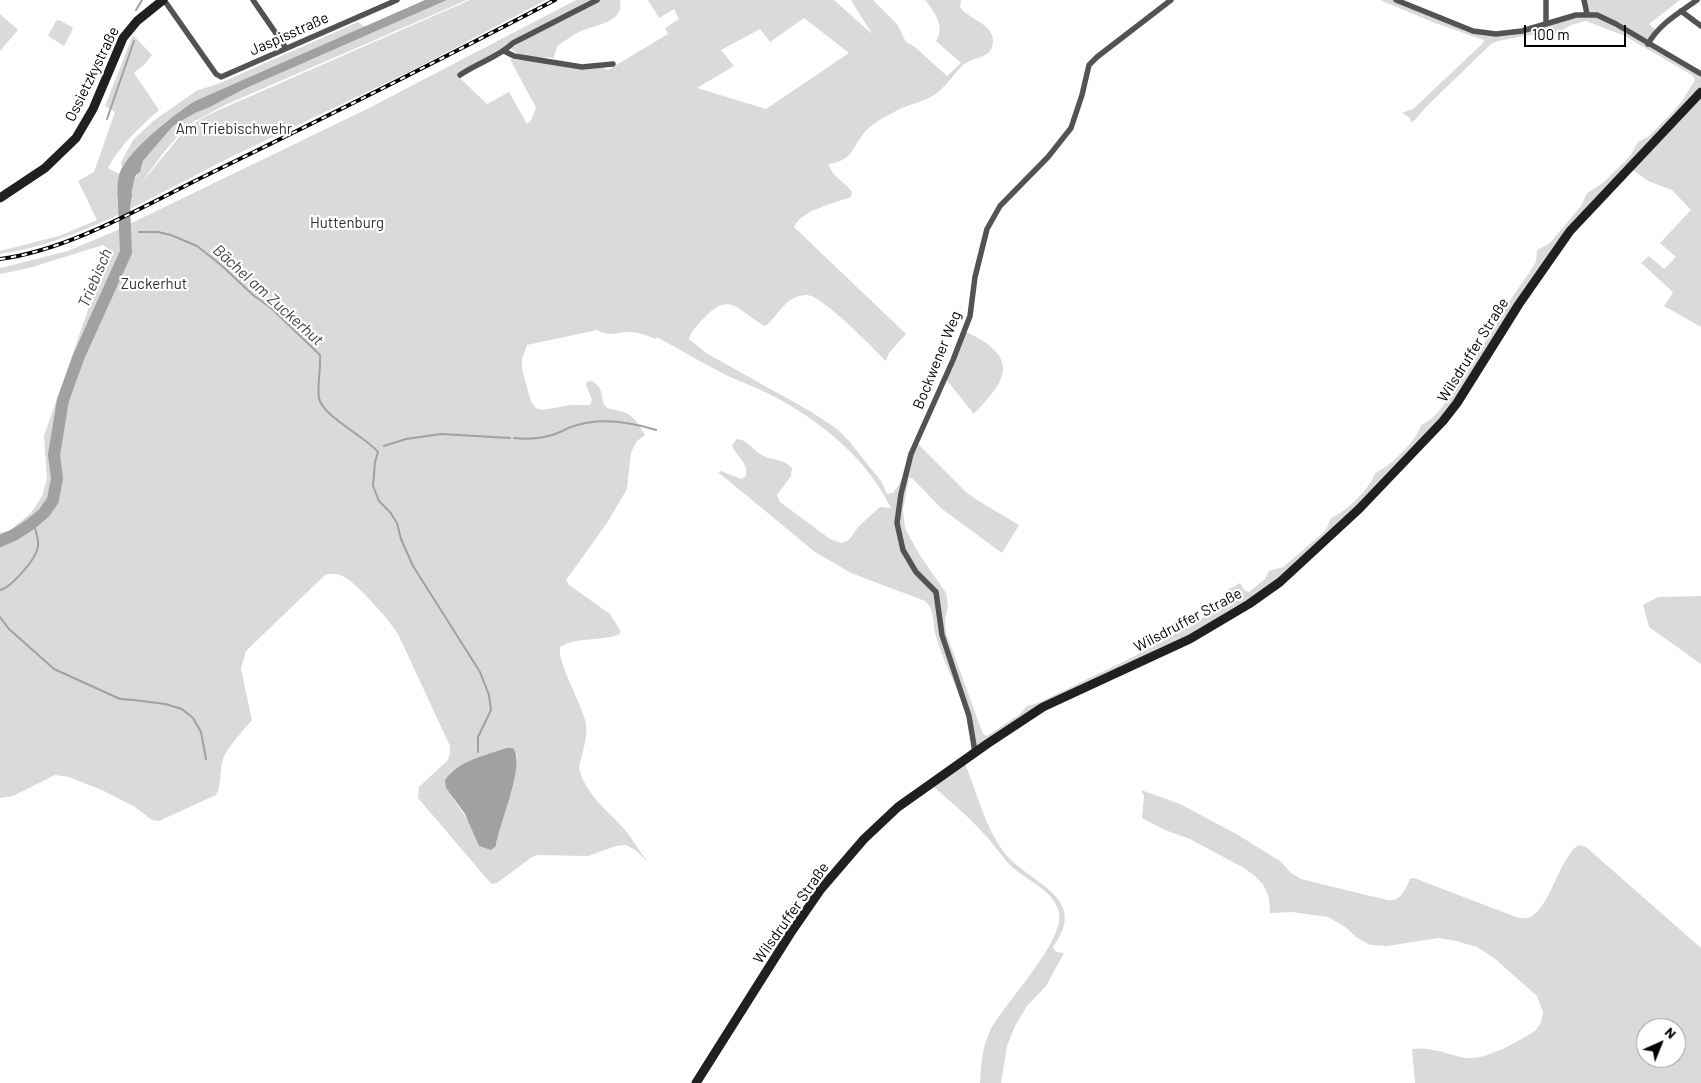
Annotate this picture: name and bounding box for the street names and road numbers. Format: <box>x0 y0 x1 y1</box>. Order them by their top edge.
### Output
street label: Jaspisstraße <box>247 9 331 59</box>
street label: Ossietzkystraße <box>61 24 123 124</box>
street label: Wilsdruffer Straße <box>1434 295 1512 405</box>
street label: Bockwener Weg <box>909 308 965 412</box>
street label: Wilsdruffer Straße <box>1131 584 1245 656</box>
street label: Wilsdruffer Straße <box>749 859 833 967</box>

